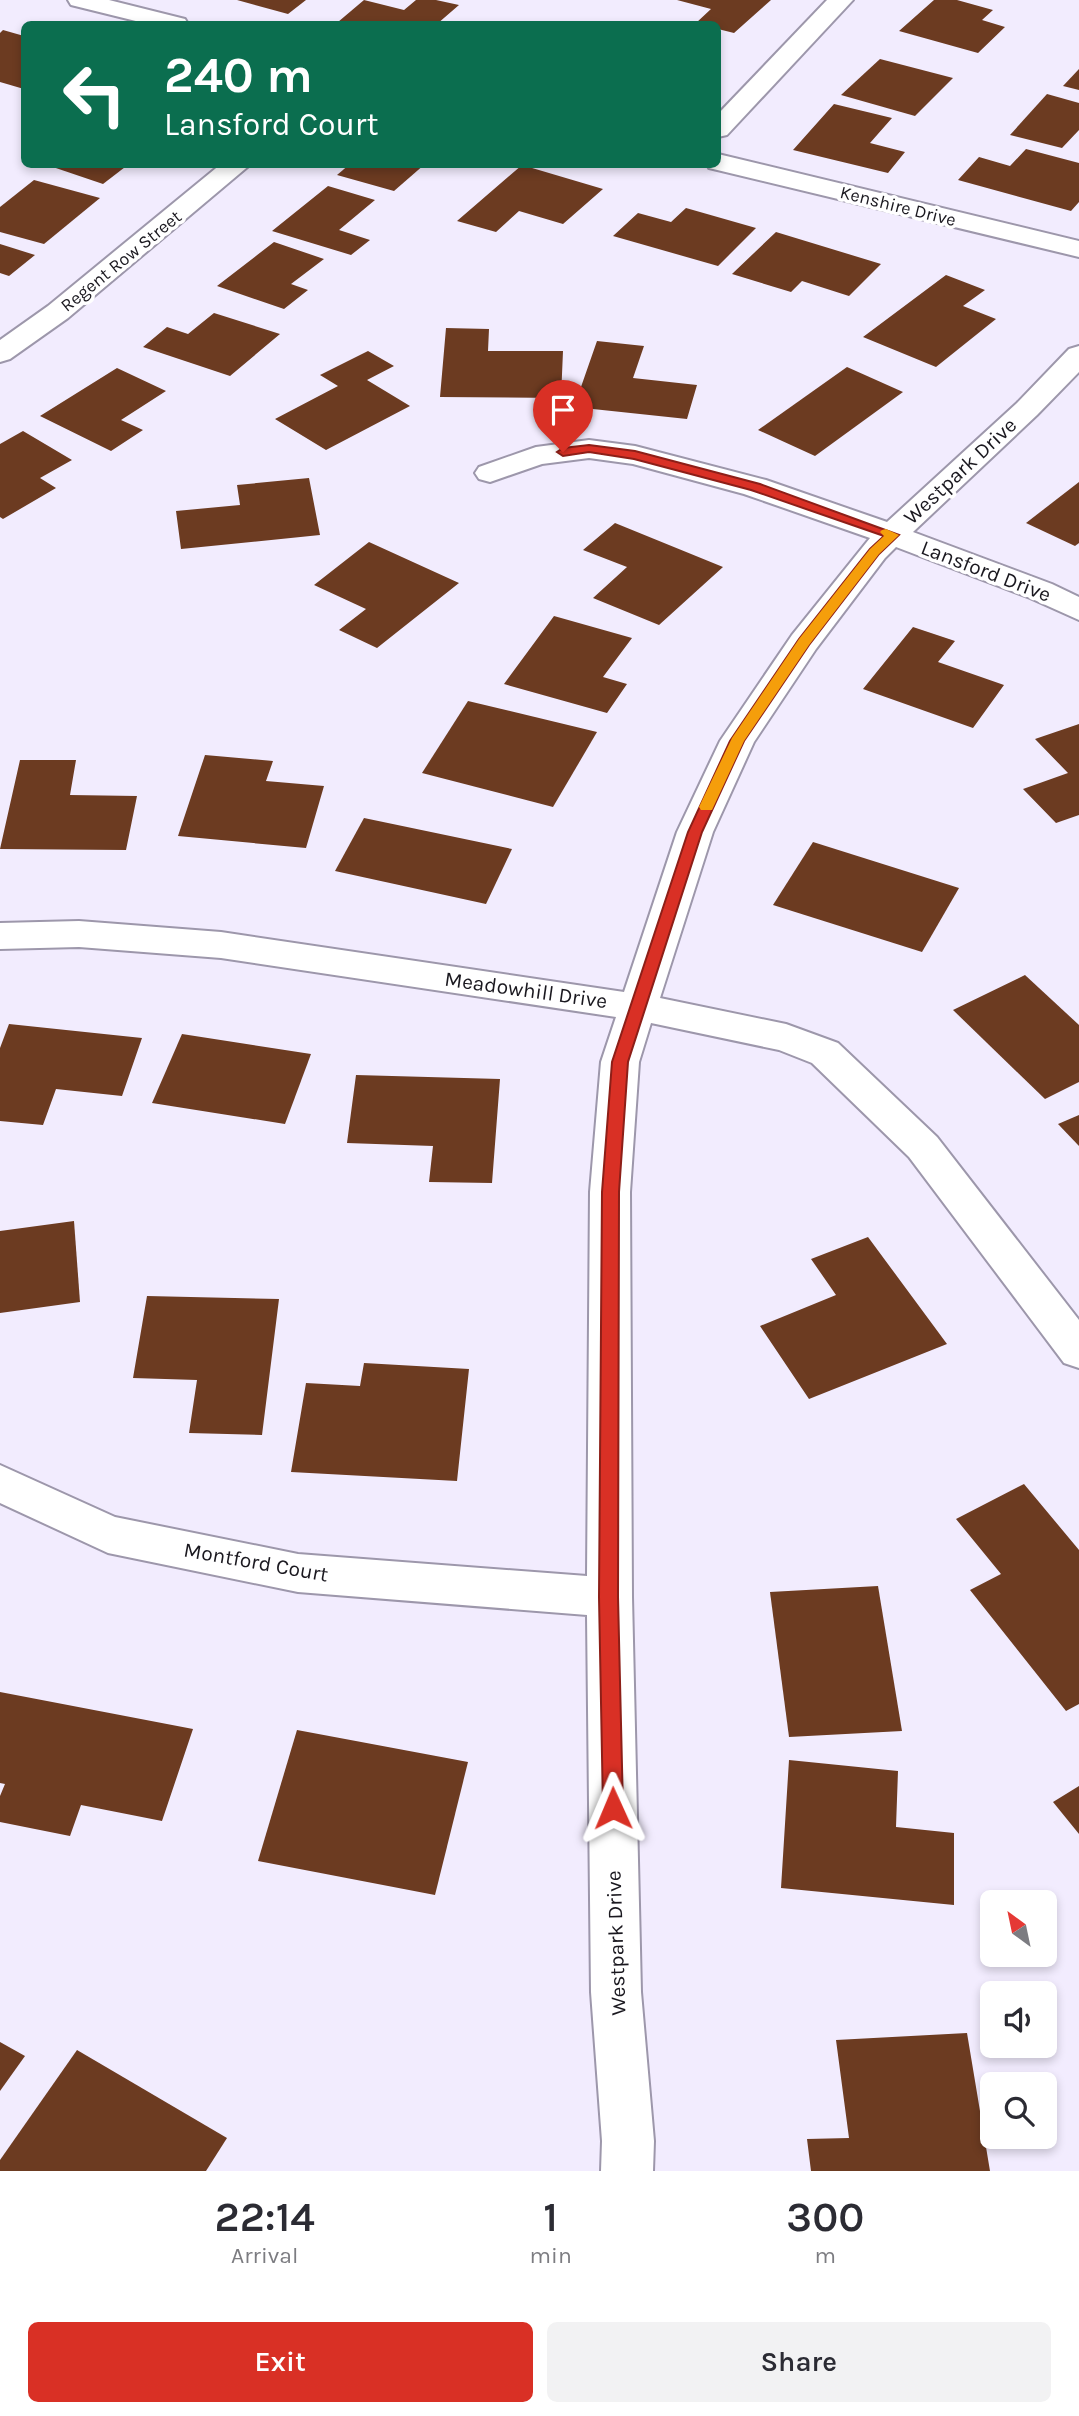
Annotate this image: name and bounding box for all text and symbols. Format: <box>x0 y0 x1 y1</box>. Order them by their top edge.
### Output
text: 240 m <box>164 47 313 104</box>
icon: left <box>49 49 140 140</box>
text: Lansford Court <box>164 106 378 143</box>
street label: Kenshire Drive <box>838 181 958 231</box>
street label: Regent Row Street <box>56 205 186 316</box>
pin <box>533 380 593 452</box>
icon: arrive <box>544 391 582 429</box>
street label: Westpark Drive <box>899 413 1021 529</box>
street label: Lansford Drive <box>918 535 1054 607</box>
street label: Meadowhill Drive <box>443 967 609 1013</box>
street label: Montford Court <box>182 1537 330 1587</box>
position arrow <box>576 1771 650 1845</box>
street label: Westpark Drive <box>601 1870 631 2016</box>
north arrow <box>980 1890 1057 1967</box>
map controls <box>980 1890 1057 2149</box>
button: sound <box>980 1981 1057 2058</box>
button: search <box>980 2072 1057 2149</box>
text: 22:14 <box>215 2192 315 2242</box>
text: 1 <box>543 2192 558 2242</box>
text: 300 <box>786 2192 864 2242</box>
text: Arrival <box>231 2242 298 2269</box>
text: min <box>530 2242 572 2269</box>
text: m <box>815 2242 836 2269</box>
button: Exit <box>28 2322 533 2402</box>
button: Share <box>547 2322 1051 2402</box>

